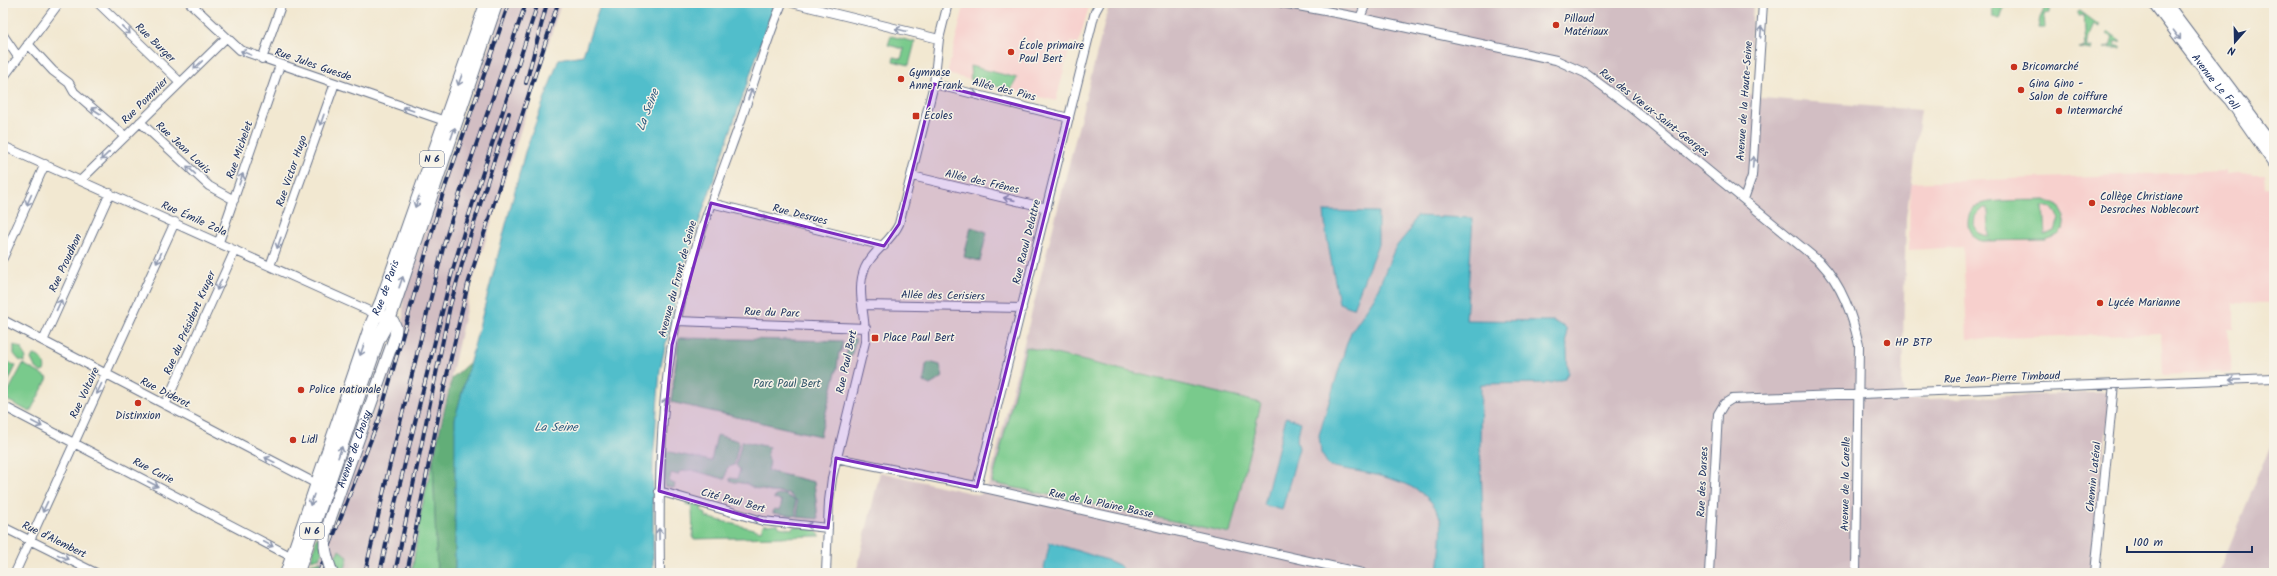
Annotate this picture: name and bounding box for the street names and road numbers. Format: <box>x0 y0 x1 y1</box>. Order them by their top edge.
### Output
street label: Rue Burger <box>130 19 181 68</box>
street label: Avenue de la Haute-Seine <box>1732 40 1758 162</box>
street label: Rue Jules Guesde <box>272 43 354 87</box>
street label: Avenue Le Foll <box>2186 50 2244 114</box>
street label: Rue des Vœux-Saint-Georges <box>1595 64 1713 162</box>
street label: Rue Pommier <box>117 72 174 129</box>
street label: Allée des Pins <box>970 73 1038 107</box>
street label: Rue Jean Louis <box>151 117 215 179</box>
street label: Rue Michelet <box>222 118 259 181</box>
street label: Rue Victor Hugo <box>271 133 313 209</box>
road number: N 6 <box>420 151 444 167</box>
street label: Allée des Frênes <box>943 165 1021 199</box>
street label: Rue Émile Zola <box>158 196 230 242</box>
street label: Rue Raoul Delattre <box>1008 198 1046 286</box>
street label: Rue Desrues <box>770 199 830 231</box>
street label: Avenue du Front de Seine <box>654 219 702 339</box>
street label: Rue Proudhon <box>44 230 88 295</box>
street label: Rue de Paris <box>368 257 405 319</box>
street label: Rue du Président Kruger <box>159 267 222 378</box>
street label: Allée des Cerisiers <box>901 286 986 306</box>
street label: Rue du Parc <box>744 303 800 323</box>
street label: Rue Paul Bert <box>831 328 863 395</box>
street label: Rue Voltaire <box>65 364 105 422</box>
street label: Rue Jean-Pierre Timbaud <box>1944 367 2061 389</box>
street label: Rue Diderot <box>137 373 194 414</box>
street label: Avenue de Choisy <box>333 407 377 491</box>
street label: Avenue de la Carelle <box>1836 437 1856 531</box>
street label: Chemin Latéral <box>2081 441 2107 513</box>
street label: Rue des Darses <box>1692 446 1714 518</box>
street label: Rue Curie <box>129 453 177 489</box>
street label: Cité Paul Bert <box>699 484 768 518</box>
street label: Rue de la Plaine Basse <box>1047 484 1155 524</box>
street label: Rue d'Alembert <box>19 517 90 564</box>
road number: N 6 <box>300 523 324 539</box>

